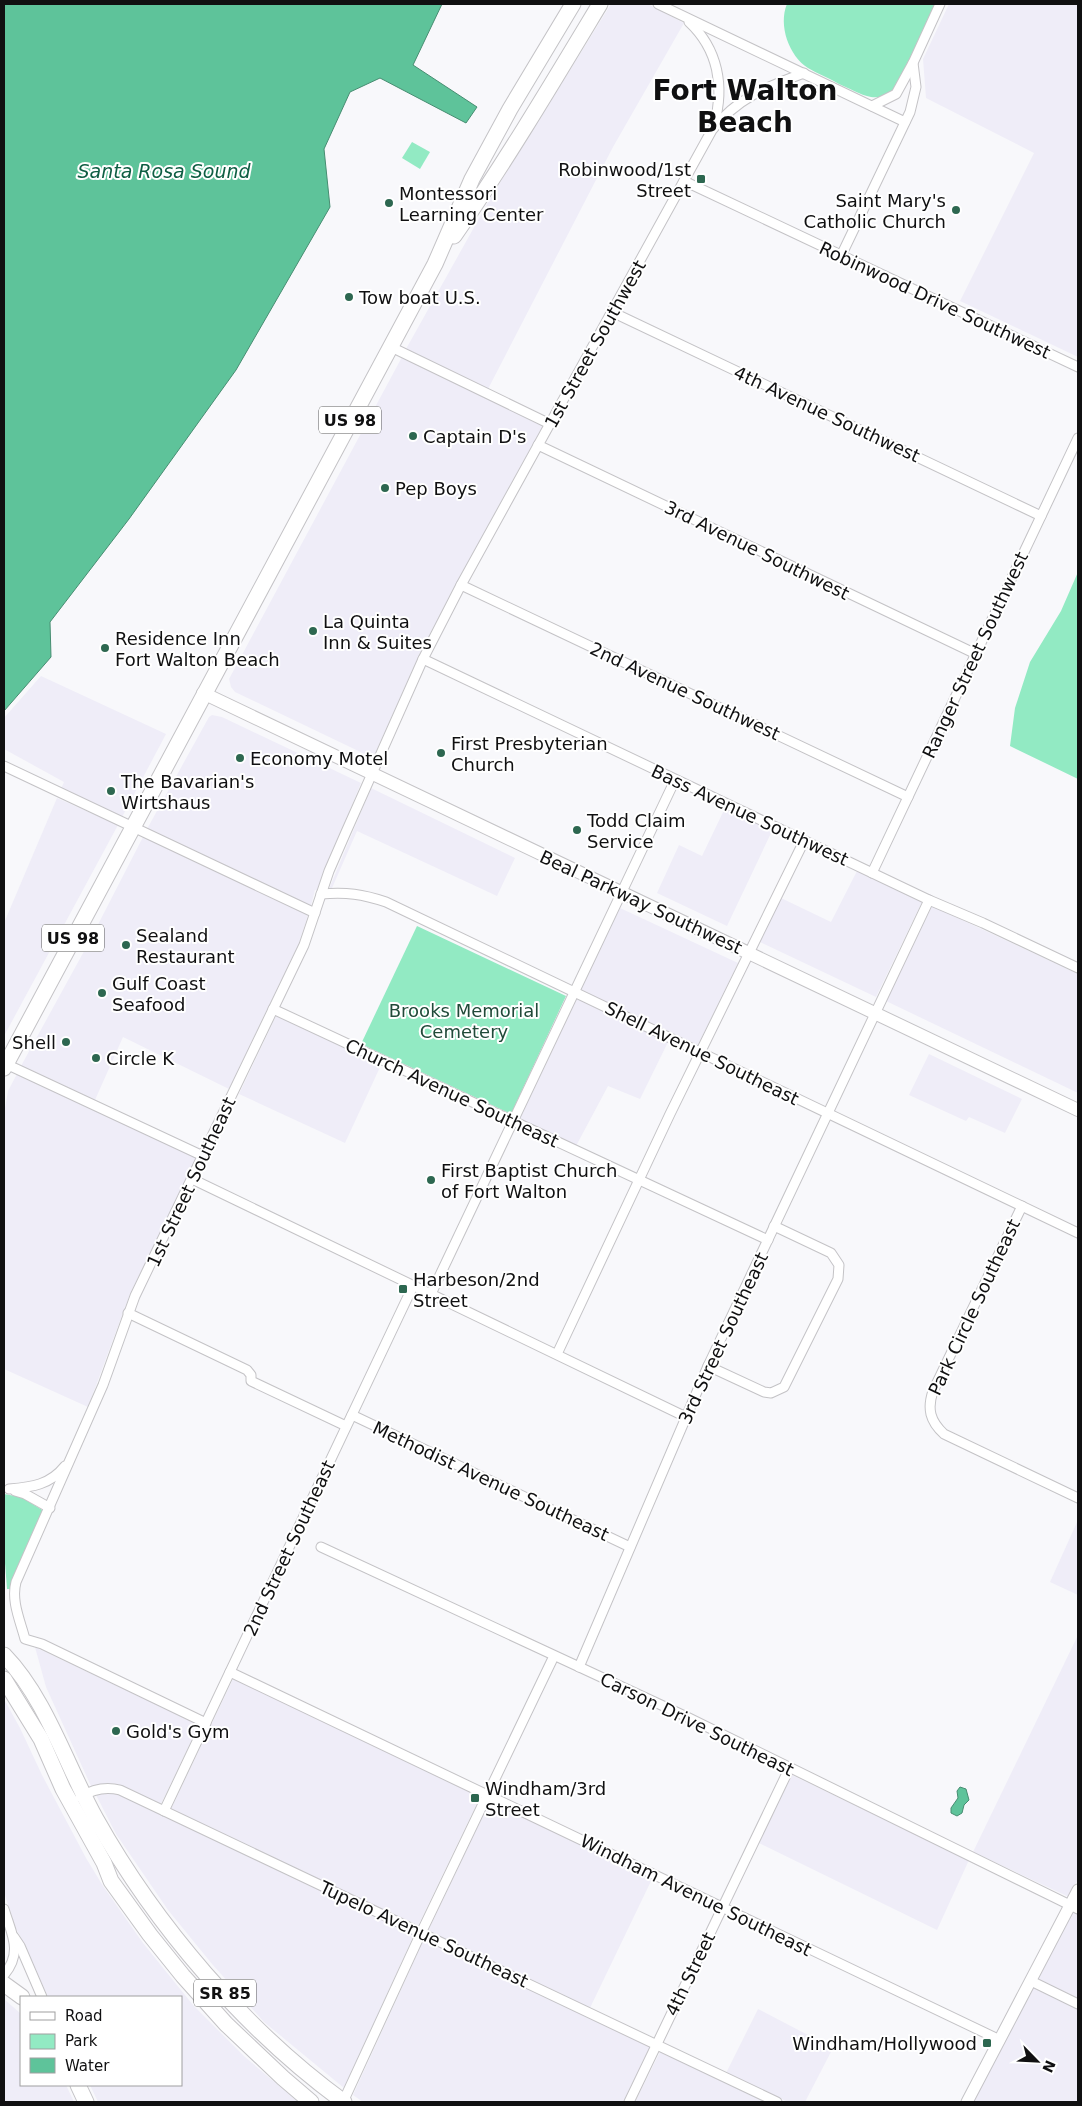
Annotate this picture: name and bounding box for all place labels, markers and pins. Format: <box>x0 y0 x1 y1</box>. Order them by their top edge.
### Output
place label: Robinwood/1st Street <box>558 159 691 201</box>
marker: Robinwood/1st Street <box>695 173 707 185</box>
place label: Montessori Learning Center <box>399 183 544 225</box>
place label: Saint Mary's Catholic Church <box>804 190 946 232</box>
marker: Montessori Learning Center <box>383 197 395 209</box>
marker: Saint Mary's Catholic Church <box>950 204 962 216</box>
place label: Tow boat U.S. <box>358 287 481 308</box>
marker: Tow boat U.S. <box>343 291 355 303</box>
place label: Captain D's <box>423 426 526 447</box>
marker: Captain D's <box>407 430 419 442</box>
place label: Pep Boys <box>395 478 477 499</box>
marker: Pep Boys <box>379 482 391 494</box>
place label: La Quinta Inn & Suites <box>323 611 432 653</box>
marker: La Quinta Inn & Suites <box>307 625 319 637</box>
place label: Residence Inn Fort Walton Beach <box>115 628 280 670</box>
marker: Residence Inn Fort Walton Beach <box>99 642 111 654</box>
place label: First Presbyterian Church <box>451 733 608 775</box>
marker: First Presbyterian Church <box>435 747 447 759</box>
place label: Economy Motel <box>250 748 388 769</box>
marker: Economy Motel <box>234 752 246 764</box>
place label: The Bavarian's Wirtshaus <box>120 771 254 813</box>
marker: The Bavarian's Wirtshaus <box>105 785 117 797</box>
place label: Todd Claim Service <box>586 810 686 852</box>
marker: Todd Claim Service <box>571 824 583 836</box>
place label: Sealand Restaurant <box>136 925 235 967</box>
marker: Sealand Restaurant <box>120 939 132 951</box>
place label: Gulf Coast Seafood <box>112 973 205 1015</box>
marker: Gulf Coast Seafood <box>96 987 108 999</box>
place label: Shell <box>12 1032 56 1053</box>
marker: Shell <box>60 1036 72 1048</box>
place label: Circle K <box>106 1048 175 1069</box>
marker: Circle K <box>90 1052 102 1064</box>
place label: First Baptist Church of Fort Walton <box>441 1160 617 1202</box>
marker: First Baptist Church of Fort Walton <box>425 1174 437 1186</box>
place label: Harbeson/2nd Street <box>413 1269 540 1311</box>
marker: Harbeson/2nd Street <box>397 1283 409 1295</box>
place label: Gold's Gym <box>126 1721 230 1742</box>
marker: Gold's Gym <box>110 1725 122 1737</box>
place label: Windham/3rd Street <box>485 1778 606 1820</box>
marker: Windham/3rd Street <box>469 1792 481 1804</box>
place label: Windham/Hollywood <box>792 2033 977 2054</box>
marker: Windham/Hollywood <box>981 2037 993 2049</box>

